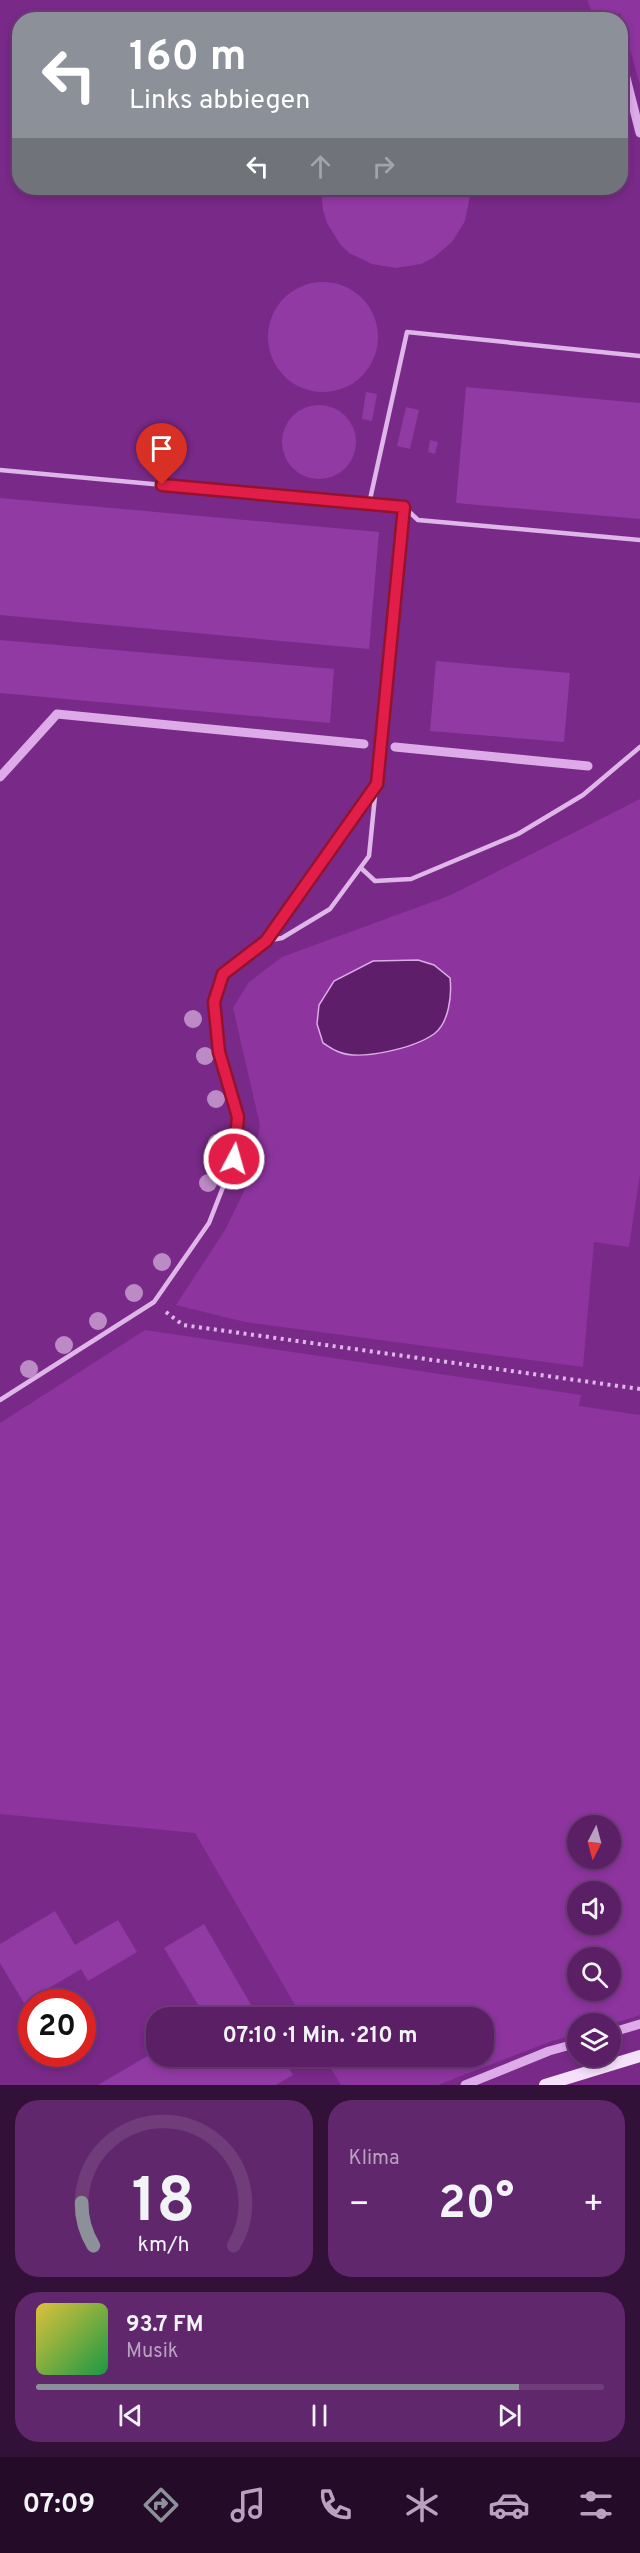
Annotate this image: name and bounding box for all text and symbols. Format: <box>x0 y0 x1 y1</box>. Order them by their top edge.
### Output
text: 160 m <box>129 32 247 85</box>
icon: left <box>30 36 108 114</box>
text: Links abbiegen <box>129 84 310 118</box>
icon: left <box>241 150 274 183</box>
icon: ahead <box>304 150 337 183</box>
icon: right <box>367 150 400 183</box>
pin <box>136 423 187 485</box>
icon: arrive <box>145 432 178 465</box>
position arrow <box>202 1127 266 1191</box>
north arrow <box>567 1815 621 1869</box>
map controls <box>567 1815 621 2067</box>
button: sound <box>567 1881 621 1935</box>
button: search <box>567 1947 621 2001</box>
speed limit sign: 20 <box>18 1989 96 2067</box>
button: layers <box>567 2013 621 2067</box>
text: 07:10 · 1 Min. · 210 m <box>223 2023 417 2050</box>
text: Klima <box>349 2146 400 2172</box>
text: 18 <box>132 2165 196 2244</box>
text: 20° <box>438 2177 514 2234</box>
text: − <box>349 2185 370 2227</box>
text: + <box>583 2185 604 2227</box>
text: km/h <box>138 2232 190 2259</box>
text: 93.7 FM <box>126 2312 203 2339</box>
text: Musik <box>126 2339 178 2365</box>
icon: previous <box>114 2399 147 2432</box>
icon: pause <box>303 2399 336 2432</box>
icon: next <box>493 2399 526 2432</box>
icon: directions <box>140 2484 182 2526</box>
icon: music <box>227 2484 269 2526</box>
icon: phone <box>314 2484 356 2526</box>
icon: climate <box>401 2484 443 2526</box>
icon: car <box>488 2484 530 2526</box>
icon: filters <box>575 2484 617 2526</box>
text: 07:09 <box>23 2488 95 2522</box>

